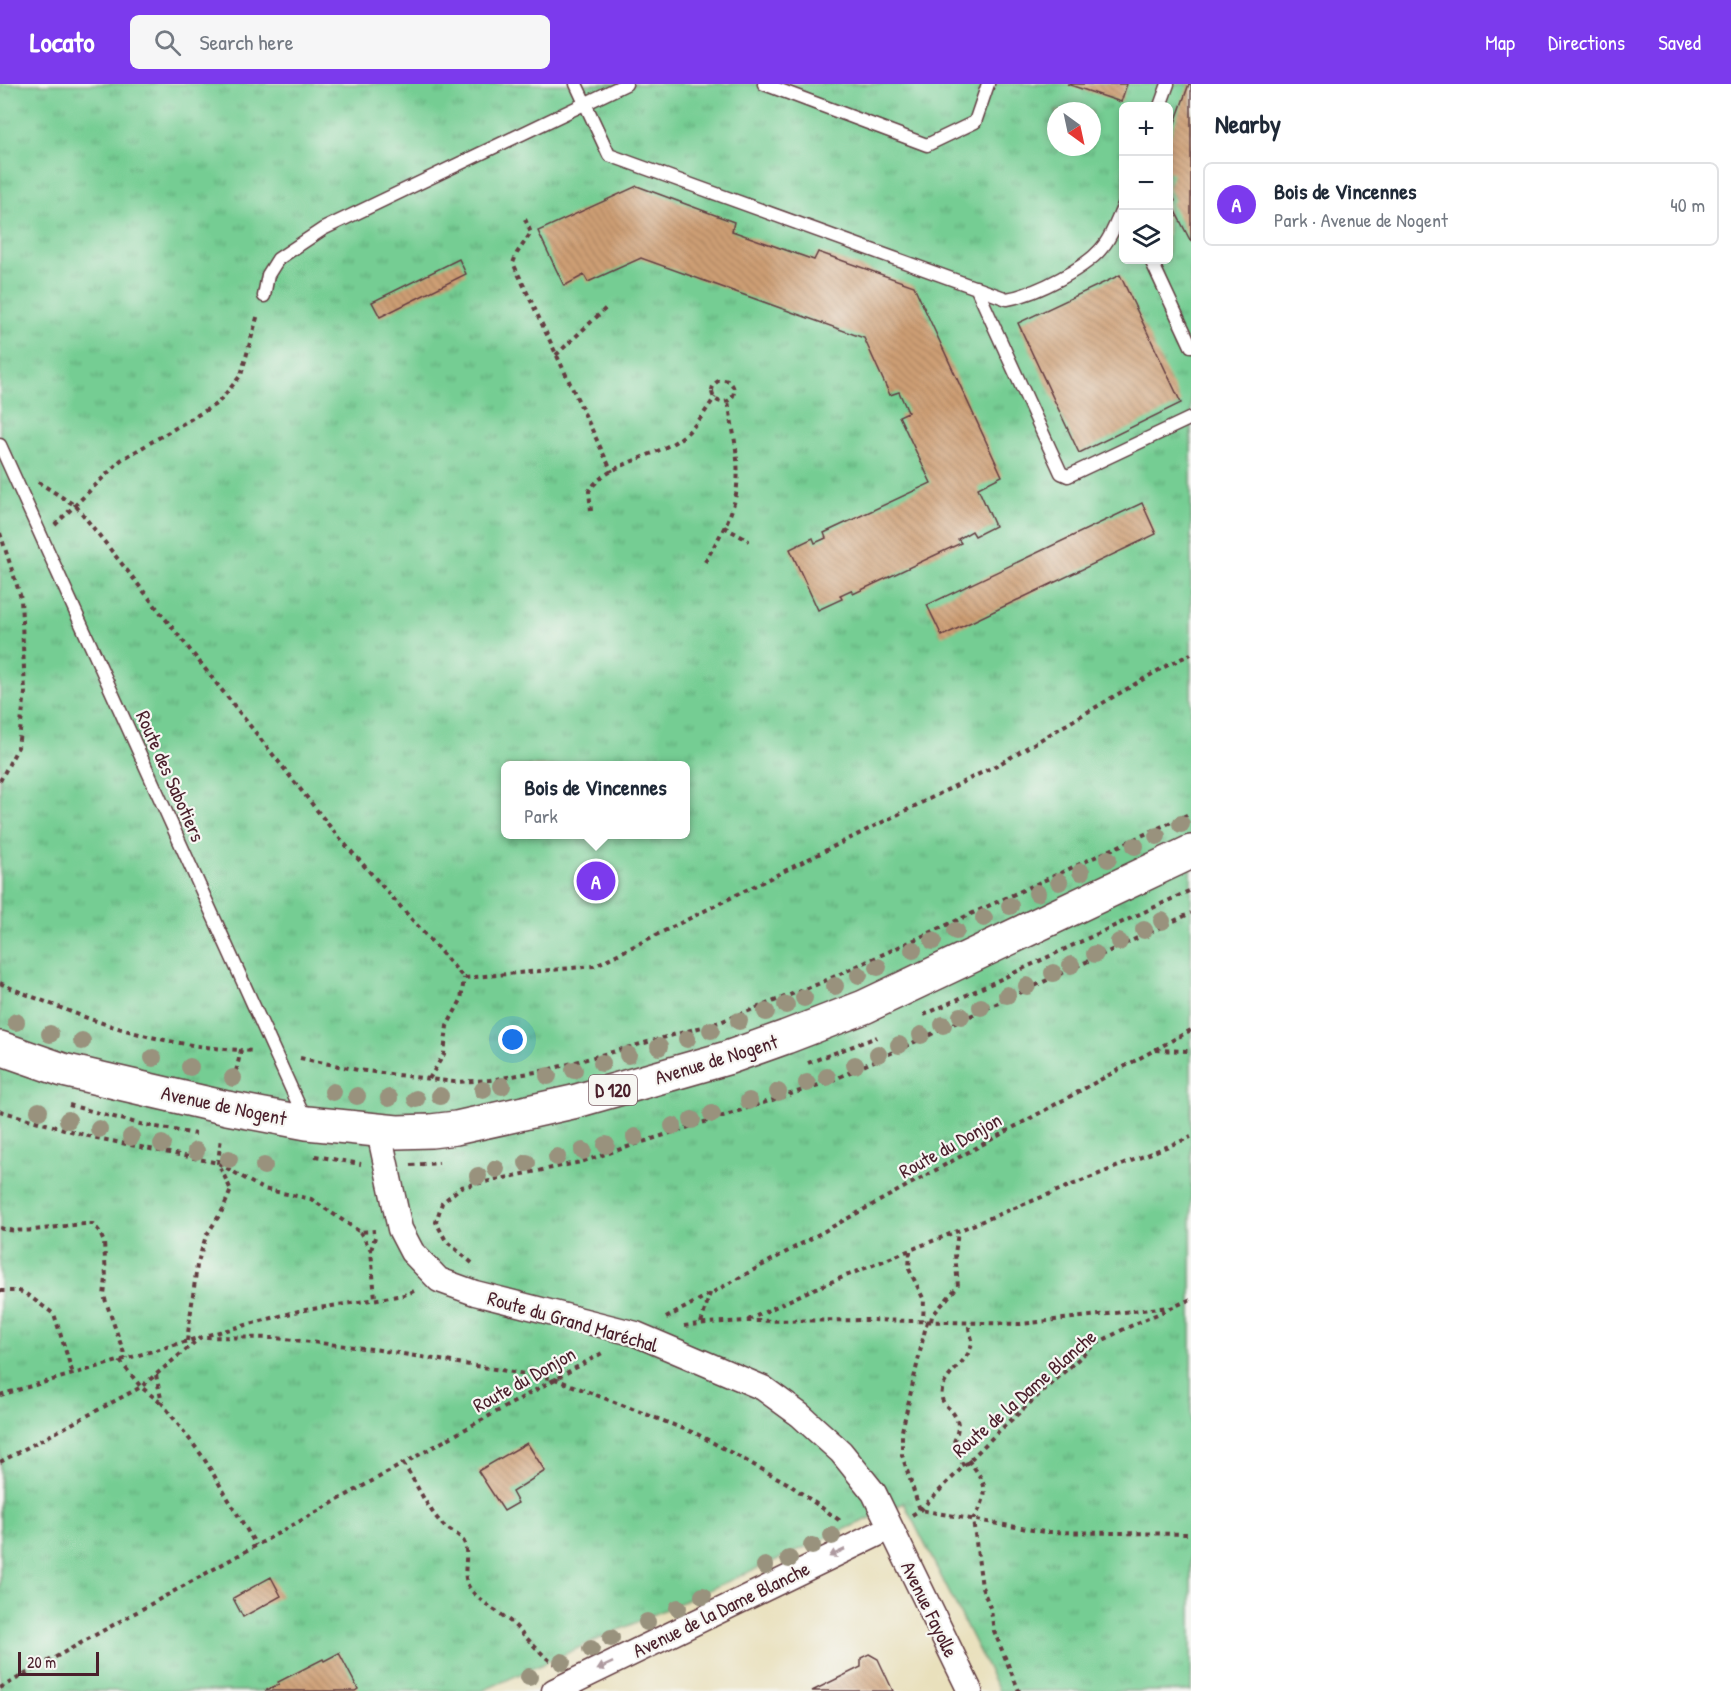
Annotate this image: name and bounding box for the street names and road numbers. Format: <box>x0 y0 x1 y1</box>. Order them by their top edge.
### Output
street label: Route des Sabotiers <box>130 706 212 846</box>
street label: Avenue de Nogent <box>651 1027 782 1091</box>
road number: D 120 <box>589 1075 637 1105</box>
street label: Avenue de Nogent <box>159 1079 290 1132</box>
street label: Route du Donjon <box>894 1106 1006 1184</box>
street label: Route du Grand Maréchal <box>485 1284 662 1358</box>
street label: Route de la Dame Blanche <box>946 1323 1102 1463</box>
street label: Route du Donjon <box>468 1340 580 1418</box>
street label: Avenue de la Dame Blanche <box>628 1554 814 1664</box>
street label: Avenue Fayolle <box>895 1556 965 1662</box>

